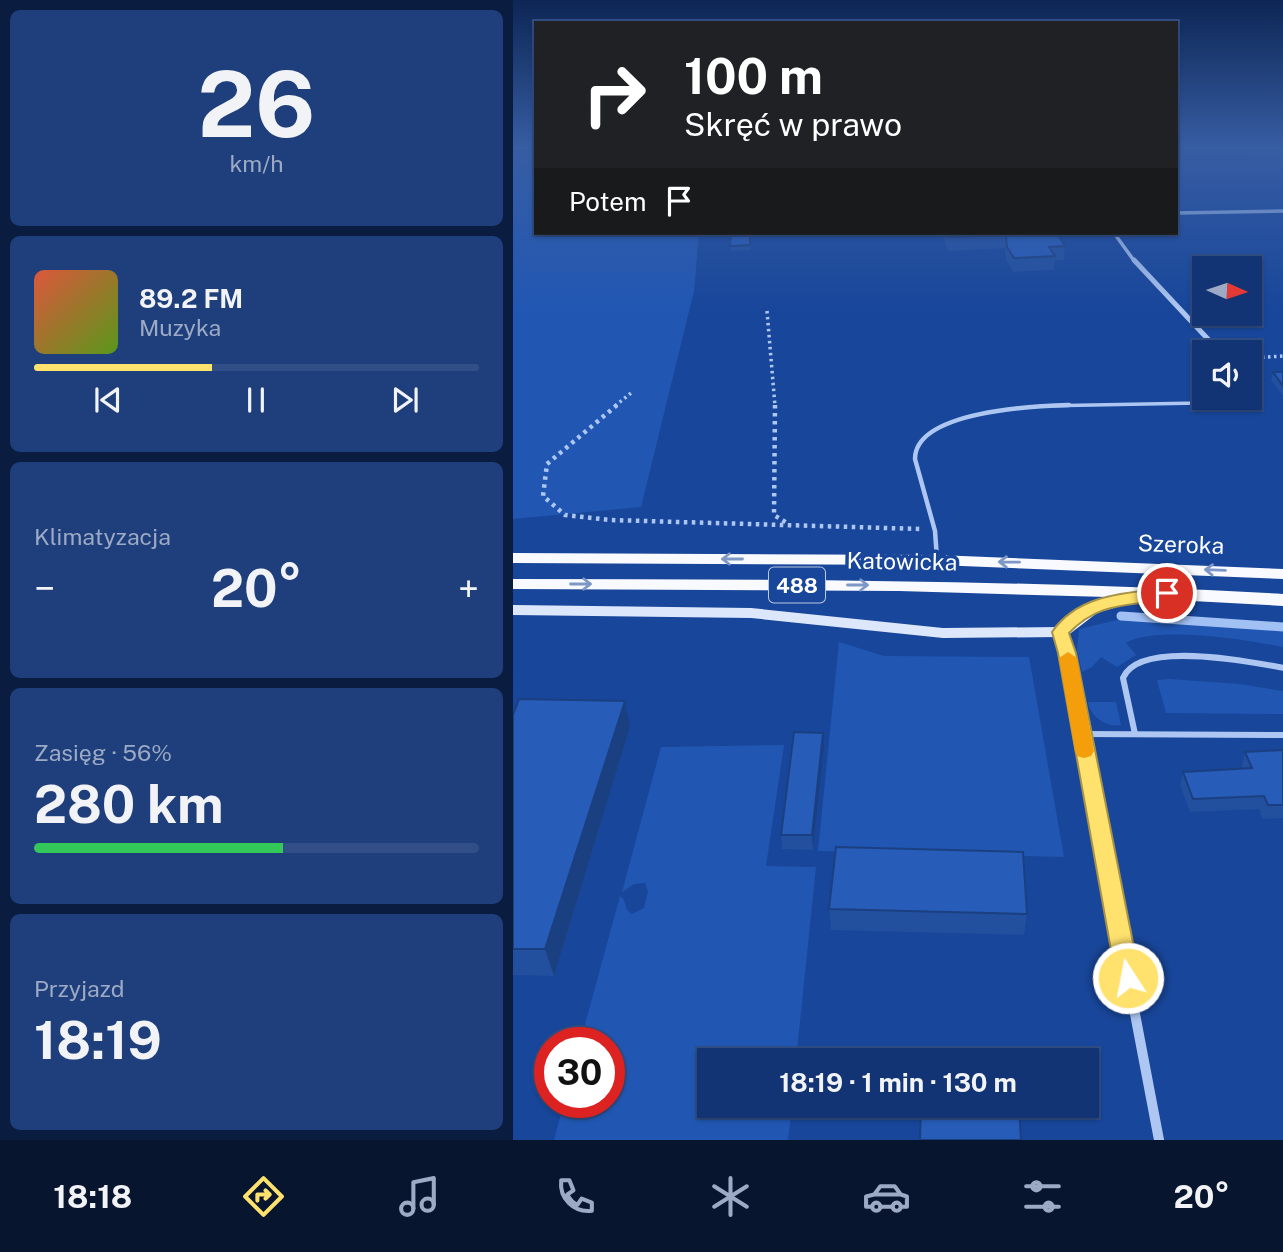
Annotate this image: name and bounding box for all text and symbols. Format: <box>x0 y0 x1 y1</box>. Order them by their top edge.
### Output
text: 100 m <box>684 47 823 105</box>
icon: right <box>569 49 660 140</box>
text: 26 <box>198 51 315 157</box>
text: Skręć w prawo <box>684 106 902 143</box>
text: km/h <box>229 150 284 177</box>
icon: arrive <box>660 182 698 220</box>
text: Potem <box>569 186 646 217</box>
north arrow <box>1192 256 1262 326</box>
map controls <box>1192 256 1262 410</box>
text: 89.2 FM <box>139 283 243 314</box>
text: Muzyka <box>139 314 221 341</box>
button: sound <box>1192 340 1262 410</box>
icon: previous <box>89 381 127 419</box>
icon: pause <box>237 381 275 419</box>
icon: next <box>386 381 424 419</box>
text: Klimatyzacja <box>34 523 171 550</box>
street label: Szeroka <box>1137 529 1225 559</box>
street label: Katowicka <box>847 547 957 575</box>
one-way arrow <box>721 552 744 566</box>
one-way arrow <box>998 555 1021 569</box>
text: 20° <box>211 558 302 619</box>
pin <box>1137 563 1197 623</box>
one-way arrow <box>1204 563 1227 576</box>
text: − <box>34 566 55 611</box>
text: + <box>458 566 479 611</box>
road number: 488 <box>769 568 825 602</box>
icon: arrive <box>1148 574 1186 612</box>
one-way arrow <box>569 577 592 591</box>
one-way arrow <box>846 578 869 592</box>
text: Zasięg · 56% <box>34 739 172 766</box>
text: 280 km <box>34 774 224 835</box>
position arrow <box>1091 941 1165 1015</box>
text: Przyjazd <box>34 975 124 1002</box>
text: 18:19 <box>34 1010 162 1071</box>
speed limit sign: 30 <box>534 1027 625 1118</box>
text: 18:19 · 1 min · 130 m <box>779 1067 1017 1098</box>
icon: directions <box>239 1172 288 1221</box>
icon: music <box>395 1172 444 1221</box>
icon: phone <box>551 1172 600 1221</box>
icon: climate <box>706 1172 755 1221</box>
icon: car <box>862 1172 911 1221</box>
icon: filters <box>1018 1172 1067 1221</box>
text: 18:18 <box>53 1178 132 1215</box>
text: 20° <box>1173 1178 1230 1215</box>

